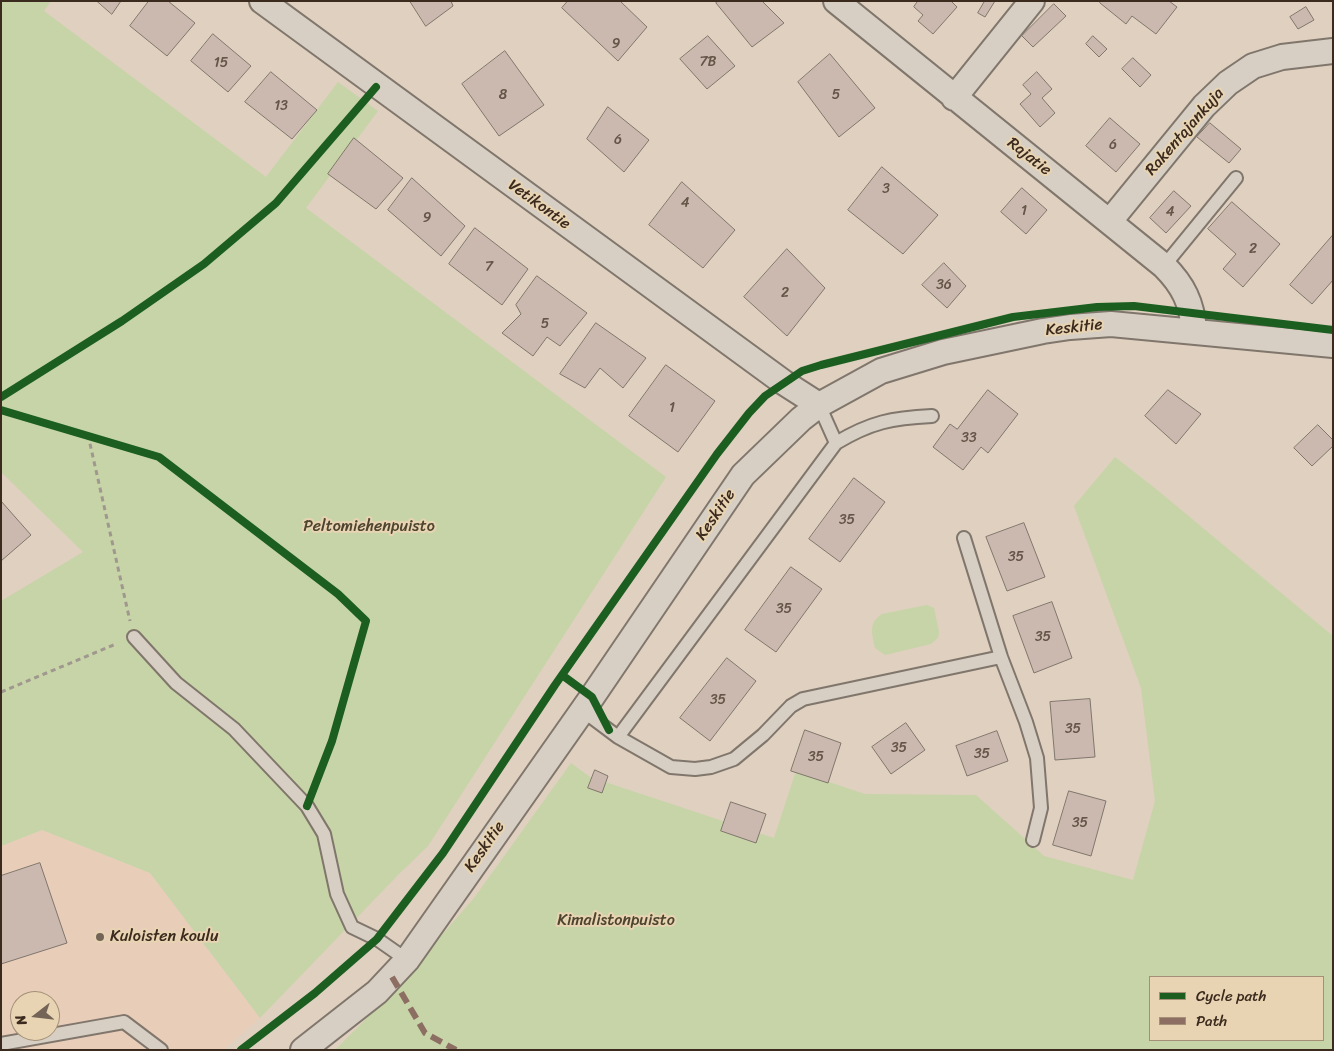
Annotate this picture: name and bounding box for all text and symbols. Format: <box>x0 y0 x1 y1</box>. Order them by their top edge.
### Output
house number: 9 <box>612 36 620 52</box>
house number: 7B <box>700 54 716 70</box>
house number: 15 <box>214 55 228 71</box>
street label: Rakentajankuja <box>1142 84 1228 180</box>
house number: 8 <box>499 87 507 103</box>
house number: 5 <box>832 87 840 103</box>
house number: 13 <box>274 98 288 114</box>
house number: 6 <box>614 132 622 148</box>
street label: Rajatie <box>1003 134 1055 180</box>
house number: 6 <box>1109 137 1117 153</box>
street label: Vetikontie <box>504 176 574 234</box>
house number: 3 <box>882 181 890 197</box>
house number: 4 <box>681 195 689 211</box>
house number: 1 <box>1021 203 1027 219</box>
house number: 4 <box>1166 204 1174 220</box>
house number: 9 <box>423 210 431 226</box>
house number: 2 <box>1249 241 1257 257</box>
house number: 7 <box>485 259 493 275</box>
house number: 36 <box>936 277 952 293</box>
house number: 2 <box>781 285 789 301</box>
street label: Keskitie <box>1044 315 1104 341</box>
house number: 5 <box>541 316 549 332</box>
house number: 1 <box>669 400 675 416</box>
house number: 33 <box>961 430 977 446</box>
street label: Keskitie <box>692 486 740 544</box>
house number: 35 <box>839 512 855 528</box>
park label: Peltomiehenpuisto <box>303 517 435 537</box>
house number: 35 <box>1008 549 1024 565</box>
house number: 35 <box>776 601 792 617</box>
house number: 35 <box>1035 629 1051 645</box>
house number: 35 <box>710 692 726 708</box>
house number: 35 <box>1065 721 1081 737</box>
house number: 35 <box>891 740 907 756</box>
house number: 35 <box>974 746 990 762</box>
house number: 35 <box>808 749 824 765</box>
house number: 35 <box>1072 815 1088 831</box>
street label: Keskitie <box>461 818 509 876</box>
park label: Kimalistonpuisto <box>557 911 675 931</box>
place label: Kuloisten koulu <box>110 927 219 947</box>
marker: Kuloisten koulu <box>94 931 106 943</box>
legend <box>1149 976 1324 1041</box>
text: Cycle path <box>1196 983 1266 1009</box>
north arrow <box>10 991 60 1041</box>
text: Path <box>1196 1008 1227 1034</box>
text: N <box>8 1012 34 1028</box>

